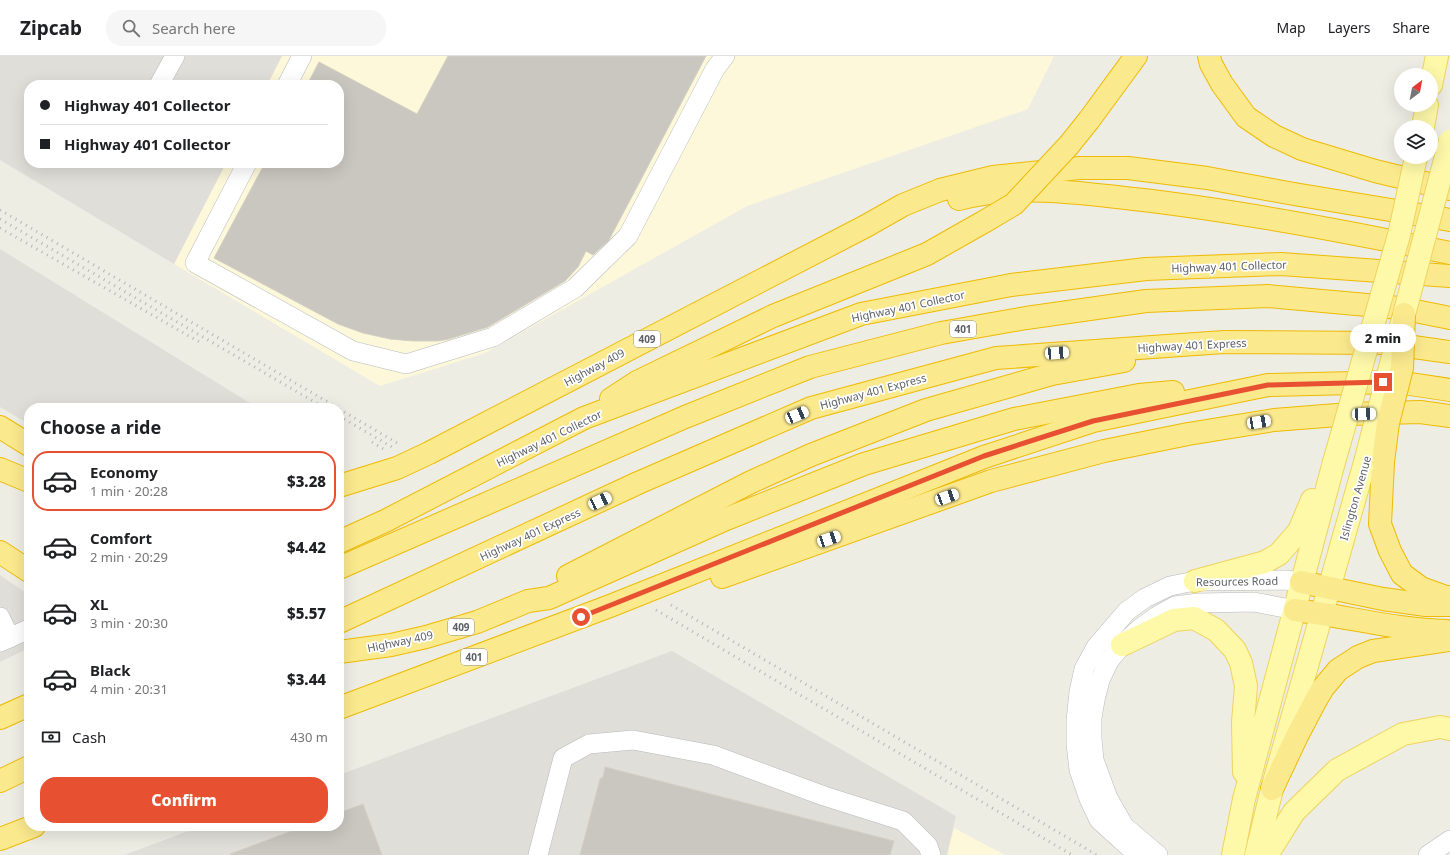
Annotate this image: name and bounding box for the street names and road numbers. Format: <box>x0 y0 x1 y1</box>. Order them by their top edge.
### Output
street label: Highway 401 Collector <box>1171 256 1287 276</box>
street label: Highway 401 Collector <box>850 287 966 325</box>
road number: 401 <box>950 321 976 337</box>
road number: 409 <box>634 331 660 347</box>
street label: Highway 401 Express <box>1137 335 1247 355</box>
street label: Highway 409 <box>561 345 627 389</box>
street label: Highway 401 Express <box>818 370 928 412</box>
street label: Highway 401 Collector <box>494 406 605 470</box>
street label: Islington Avenue <box>1336 454 1374 542</box>
street label: Highway 401 Express <box>477 504 583 564</box>
street label: Resources Road <box>1196 573 1278 589</box>
road number: 409 <box>448 619 474 635</box>
street label: Highway 409 <box>366 627 434 655</box>
road number: 401 <box>461 649 487 665</box>

